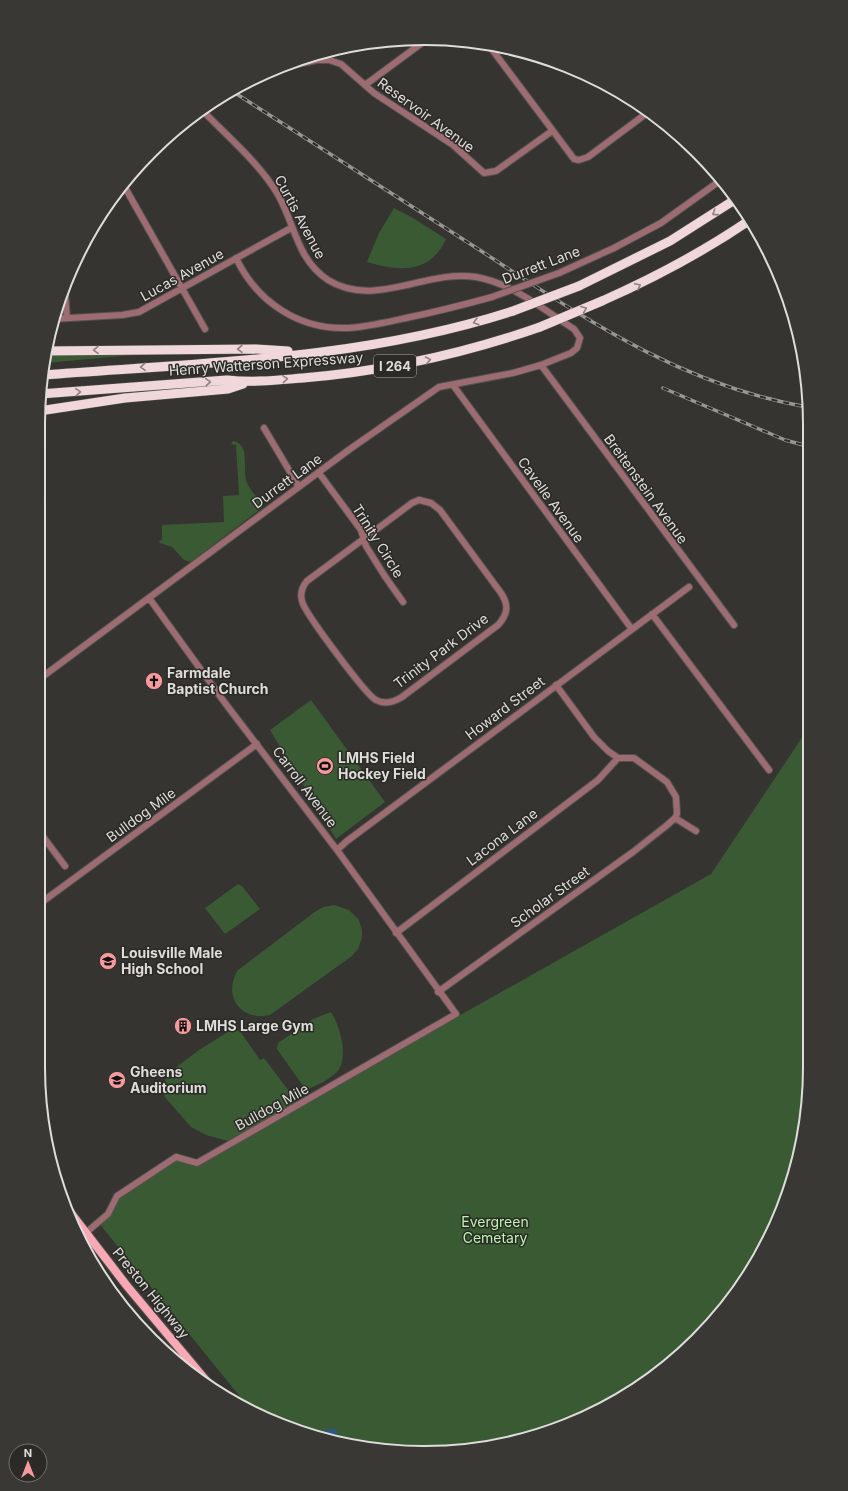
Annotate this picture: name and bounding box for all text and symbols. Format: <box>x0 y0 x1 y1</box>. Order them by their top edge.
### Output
street label: Reservoir Avenue <box>374 74 478 155</box>
street label: Curtis Avenue <box>271 172 330 262</box>
one-way arrow <box>712 209 719 216</box>
street label: Durrett Lane <box>499 242 582 287</box>
street label: Lucas Avenue <box>137 245 226 304</box>
one-way arrow <box>634 282 641 290</box>
one-way arrow <box>581 306 588 314</box>
one-way arrow <box>472 317 479 326</box>
one-way arrow <box>237 345 243 353</box>
one-way arrow <box>93 346 99 354</box>
street label: Henry Watterson Expressway <box>168 348 364 379</box>
road number: I 264 <box>374 355 416 377</box>
one-way arrow <box>424 357 431 365</box>
one-way arrow <box>140 363 146 372</box>
one-way arrow <box>282 375 288 384</box>
one-way arrow <box>205 377 211 386</box>
one-way arrow <box>75 387 81 396</box>
street label: Breitenstein Avenue <box>601 431 692 547</box>
street label: Durrett Lane <box>249 450 325 512</box>
street label: Cavelle Avenue <box>515 454 588 546</box>
street label: Trinity Circle <box>349 501 408 581</box>
street label: Trinity Park Drive <box>390 609 491 692</box>
place label: Farmdale Baptist Church <box>167 664 269 697</box>
church icon: Farmdale Baptist Church <box>144 671 164 691</box>
street label: Howard Street <box>462 672 548 743</box>
street label: Carroll Avenue <box>269 743 341 831</box>
place label: LMHS Field Hockey Field <box>338 749 426 782</box>
sports icon: LMHS Field Hockey Field <box>315 756 335 776</box>
street label: Bulldog Mile <box>103 784 179 845</box>
street label: Lacona Lane <box>463 804 541 869</box>
street label: Scholar Street <box>507 862 593 931</box>
place label: Louisville Male High School <box>121 944 223 977</box>
school or university icon: Louisville Male High School <box>98 951 118 971</box>
building icon: LMHS Large Gym <box>173 1016 193 1036</box>
place label: LMHS Large Gym <box>196 1017 314 1034</box>
place label: Gheens Auditorium <box>130 1063 206 1096</box>
school or university icon: Gheens Auditorium <box>107 1070 127 1090</box>
street label: Bulldog Mile <box>232 1079 311 1134</box>
park label: Evergreen Cemetary <box>461 1213 529 1246</box>
street label: Preston Highway <box>109 1244 193 1342</box>
north arrow <box>8 1443 48 1483</box>
text: N <box>24 1446 32 1460</box>

